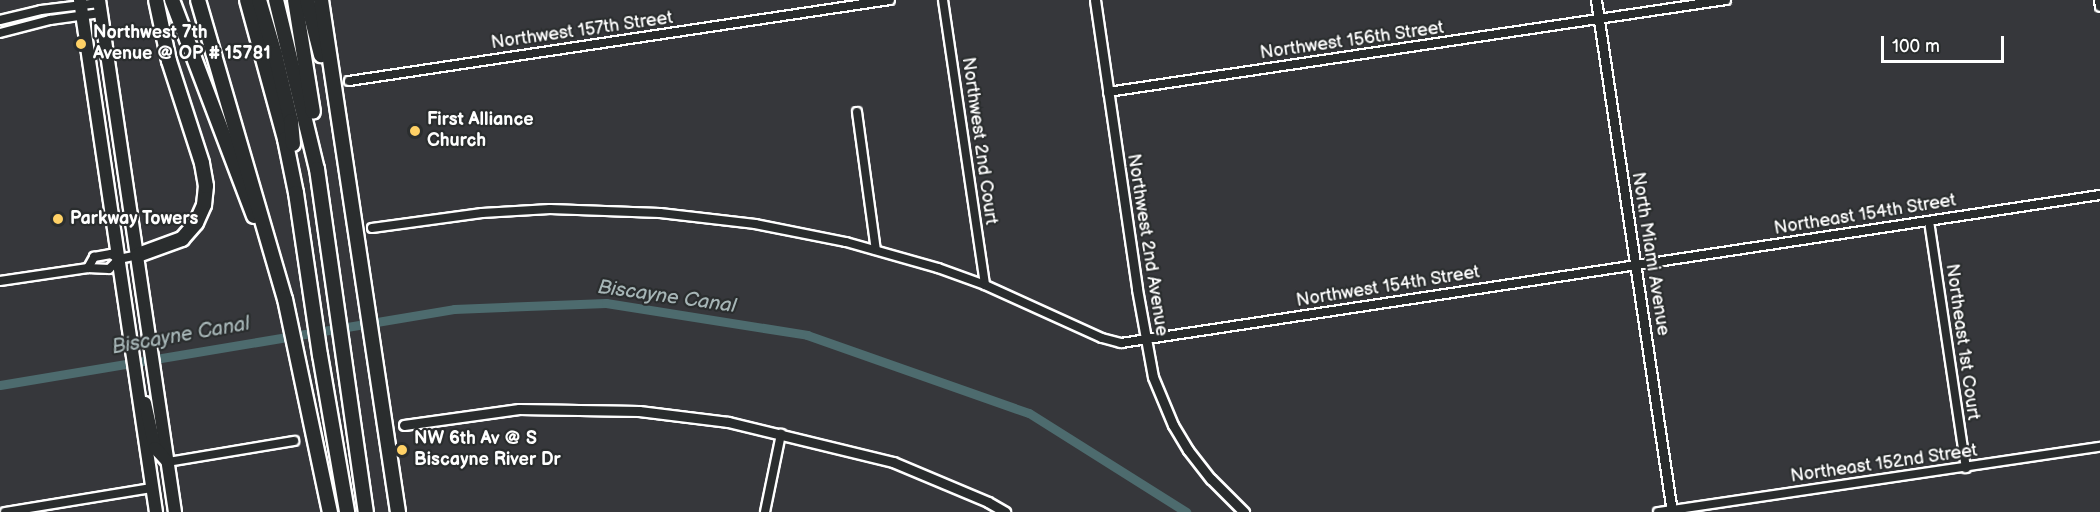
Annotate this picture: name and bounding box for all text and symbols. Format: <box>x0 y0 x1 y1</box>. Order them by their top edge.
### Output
street label: Northwest 157th Street <box>490 8 674 54</box>
street label: Northwest 156th Street <box>1259 17 1445 65</box>
place label: Northwest 7th Avenue @ OP # 15781 <box>93 23 271 66</box>
scale bar <box>1884 24 2007 62</box>
text: 100 m <box>1892 36 1940 57</box>
marker: Northwest 7th Avenue @ OP # 15781 <box>74 37 88 51</box>
street label: Northwest 2nd Court <box>957 56 1001 226</box>
place label: First Alliance Church <box>427 110 534 152</box>
marker: First Alliance Church <box>408 124 422 138</box>
street label: Northwest 2nd Avenue <box>1122 152 1172 338</box>
street label: North Miami Avenue <box>1626 171 1674 337</box>
street label: Northeast 154th Street <box>1772 190 1958 240</box>
place label: Parkway Towers <box>70 208 199 230</box>
marker: Parkway Towers <box>51 212 65 226</box>
street label: Northwest 154th Street <box>1295 262 1481 312</box>
street label: Northeast 1st Court <box>1940 263 1984 421</box>
water label: Biscayne Canal <box>596 275 738 319</box>
water label: Biscayne Canal <box>110 312 252 360</box>
place label: NW 6th Av @ S Biscayne River Dr <box>414 429 561 472</box>
street label: Northeast 152nd Street <box>1789 440 1979 488</box>
marker: NW 6th Av @ S Biscayne River Dr <box>395 443 409 457</box>

